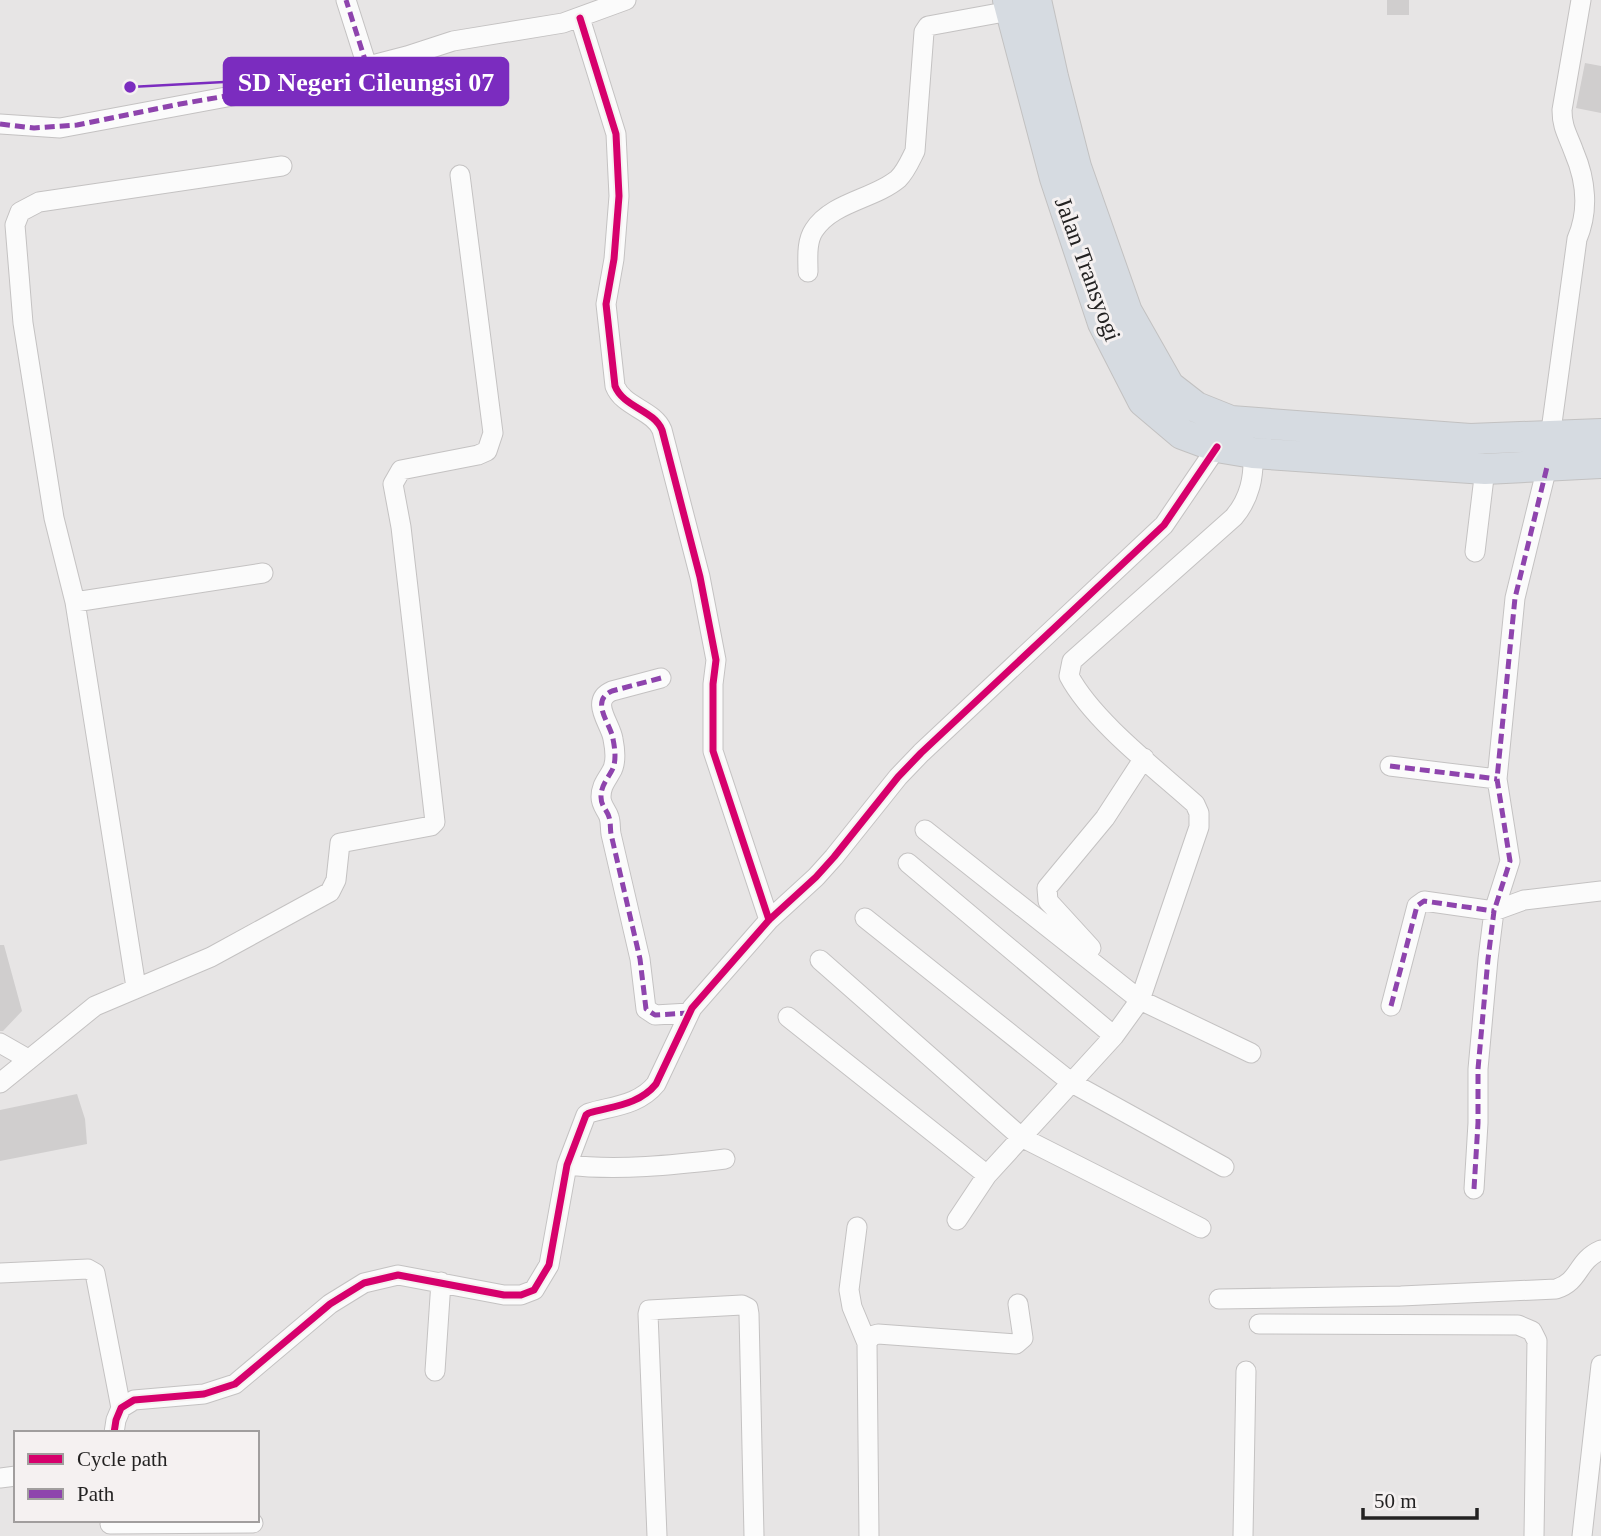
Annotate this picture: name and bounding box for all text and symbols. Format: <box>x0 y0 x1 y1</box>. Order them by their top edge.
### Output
callout: SD Negeri Cileungsi 07 <box>224 58 508 105</box>
text: SD Negeri Cileungsi 07 <box>238 68 494 97</box>
street label: Jalan Transyogi <box>1050 193 1126 345</box>
legend <box>14 1431 259 1522</box>
text: Cycle path <box>77 1447 168 1471</box>
scale bar <box>1363 1476 1477 1520</box>
text: Path <box>77 1482 115 1506</box>
text: 50 m <box>1374 1489 1417 1513</box>

